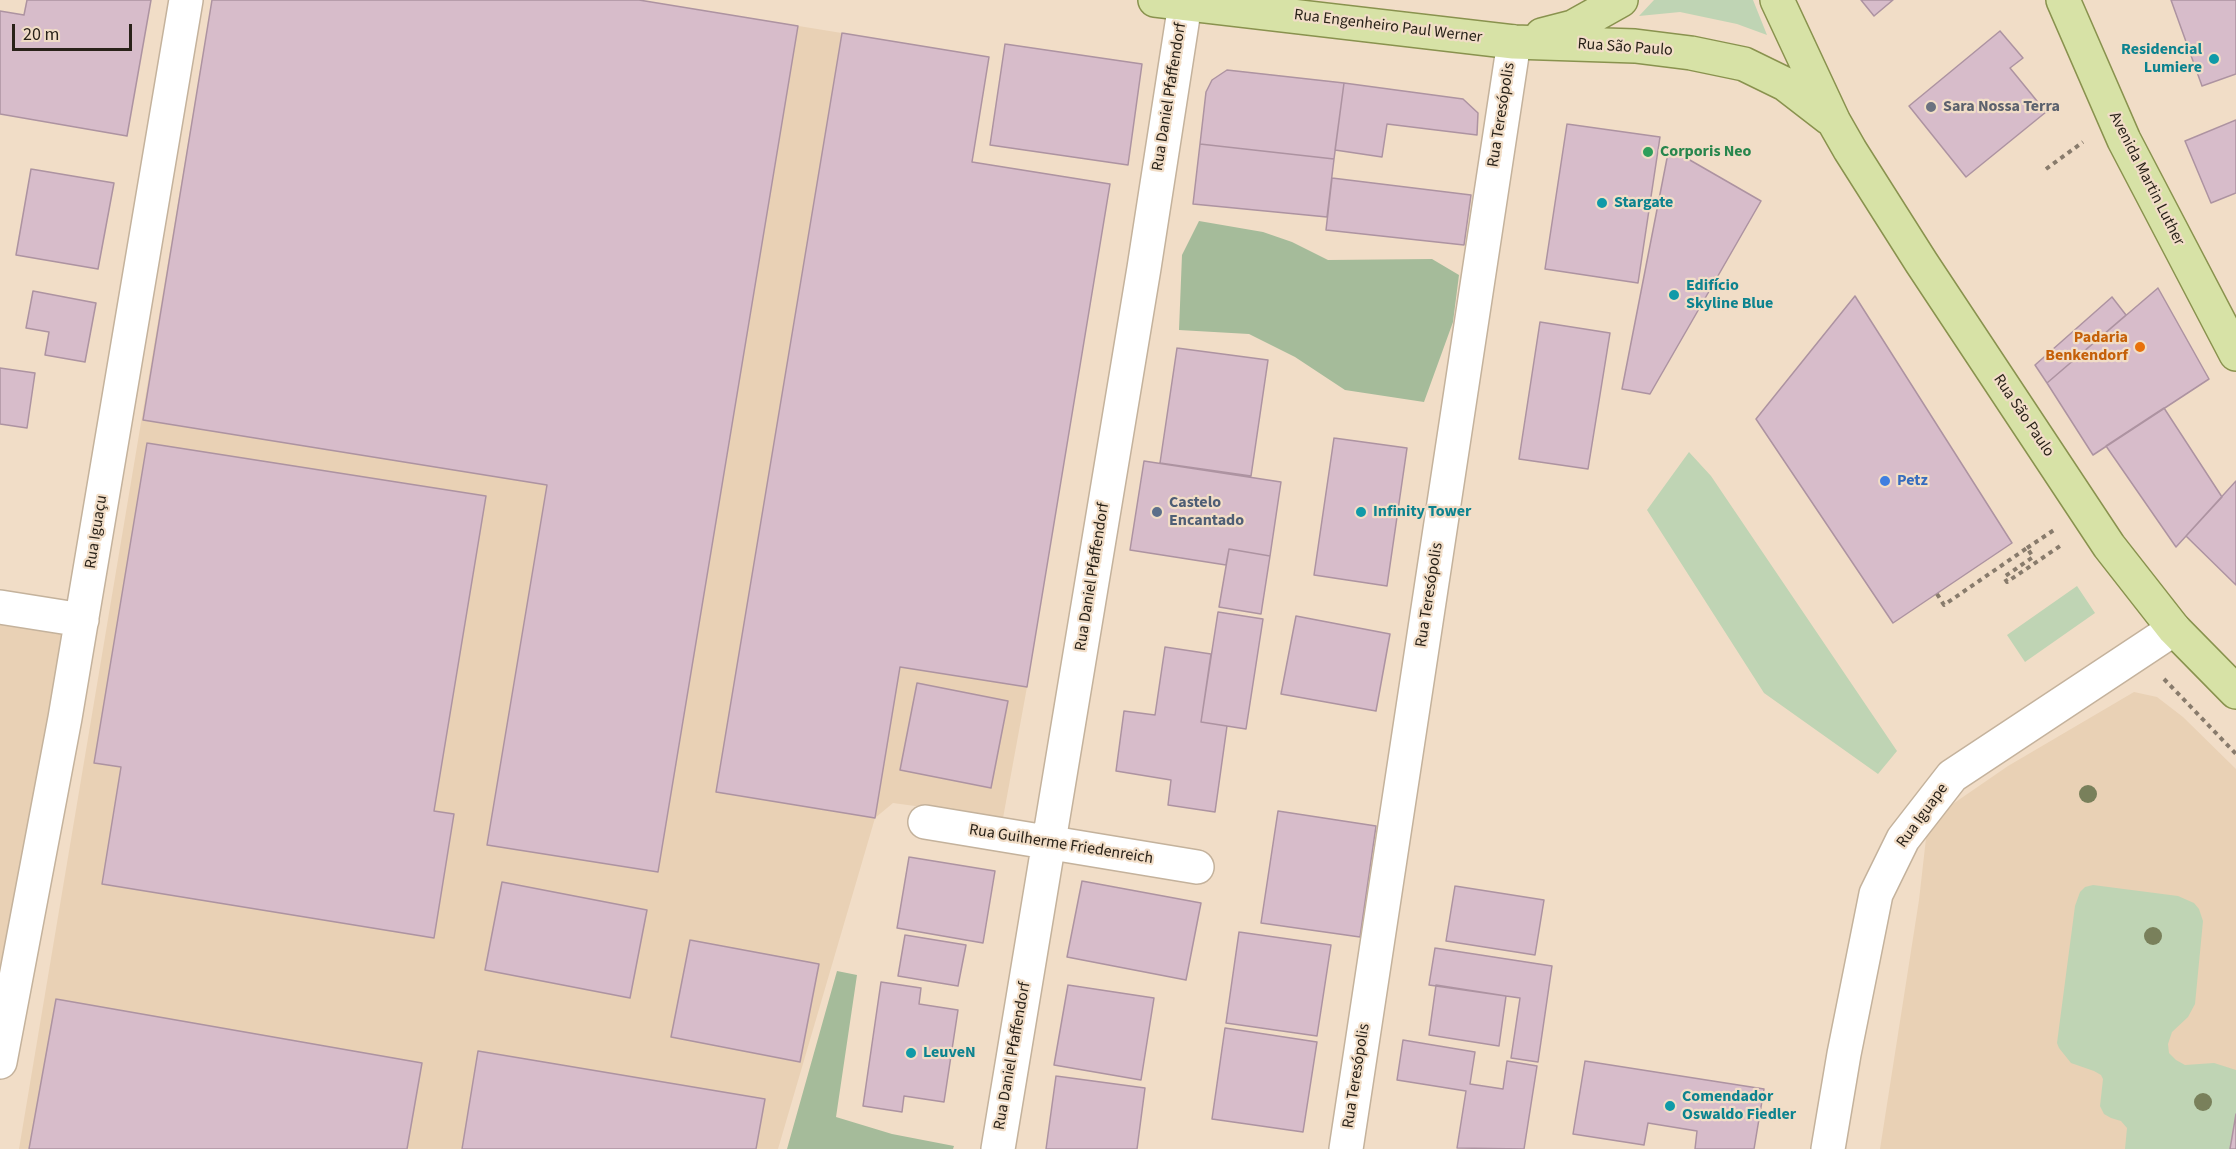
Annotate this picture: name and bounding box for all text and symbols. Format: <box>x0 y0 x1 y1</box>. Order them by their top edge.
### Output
street label: Rua Engenheiro Paul Werner <box>1293 6 1483 48</box>
scale bar <box>15 12 135 50</box>
street label: Rua Daniel Pfaffendorf <box>1149 21 1191 173</box>
text: 20 m <box>23 22 59 47</box>
street label: Rua São Paulo <box>1577 35 1673 61</box>
place label: Residencial Lumiere <box>2121 40 2202 78</box>
marker: Residencial Lumiere <box>2207 52 2221 66</box>
street label: Rua Teresópolis <box>1484 61 1520 169</box>
place label: Sara Nossa Terra <box>1943 97 2060 117</box>
marker: Sara Nossa Terra <box>1924 100 1938 114</box>
street label: Avenida Martin Luther <box>2104 109 2188 249</box>
place label: Corporis Neo <box>1660 142 1751 162</box>
marker: Corporis Neo <box>1641 145 1655 159</box>
place label: Stargate <box>1614 193 1673 213</box>
marker: Stargate <box>1595 196 1609 210</box>
place label: Edifício Skyline Blue <box>1686 276 1773 314</box>
marker: Edifício Skyline Blue <box>1667 288 1681 302</box>
place label: Padaria Benkendorf <box>2045 328 2128 366</box>
marker: Padaria Benkendorf <box>2133 340 2147 354</box>
street label: Rua São Paulo <box>1988 371 2058 461</box>
place label: Petz <box>1897 471 1928 491</box>
marker: Petz <box>1878 474 1892 488</box>
place label: Castelo Encantado <box>1169 493 1244 531</box>
street label: Rua Iguaçu <box>82 494 112 570</box>
street label: Rua Daniel Pfaffendorf <box>1072 501 1114 653</box>
place label: Infinity Tower <box>1373 502 1471 522</box>
marker: Castelo Encantado <box>1150 505 1164 519</box>
marker: Infinity Tower <box>1354 505 1368 519</box>
street label: Rua Teresópolis <box>1412 541 1448 649</box>
street label: Rua Iguape <box>1893 780 1953 852</box>
street label: Rua Guilherme Friedenreich <box>968 821 1154 869</box>
street label: Rua Daniel Pfaffendorf <box>991 981 1035 1131</box>
street label: Rua Teresópolis <box>1339 1022 1375 1130</box>
place label: LeuveN <box>923 1043 976 1063</box>
marker: LeuveN <box>904 1046 918 1060</box>
place label: Comendador Oswaldo Fiedler <box>1682 1087 1796 1125</box>
marker: Comendador Oswaldo Fiedler <box>1663 1099 1677 1113</box>

